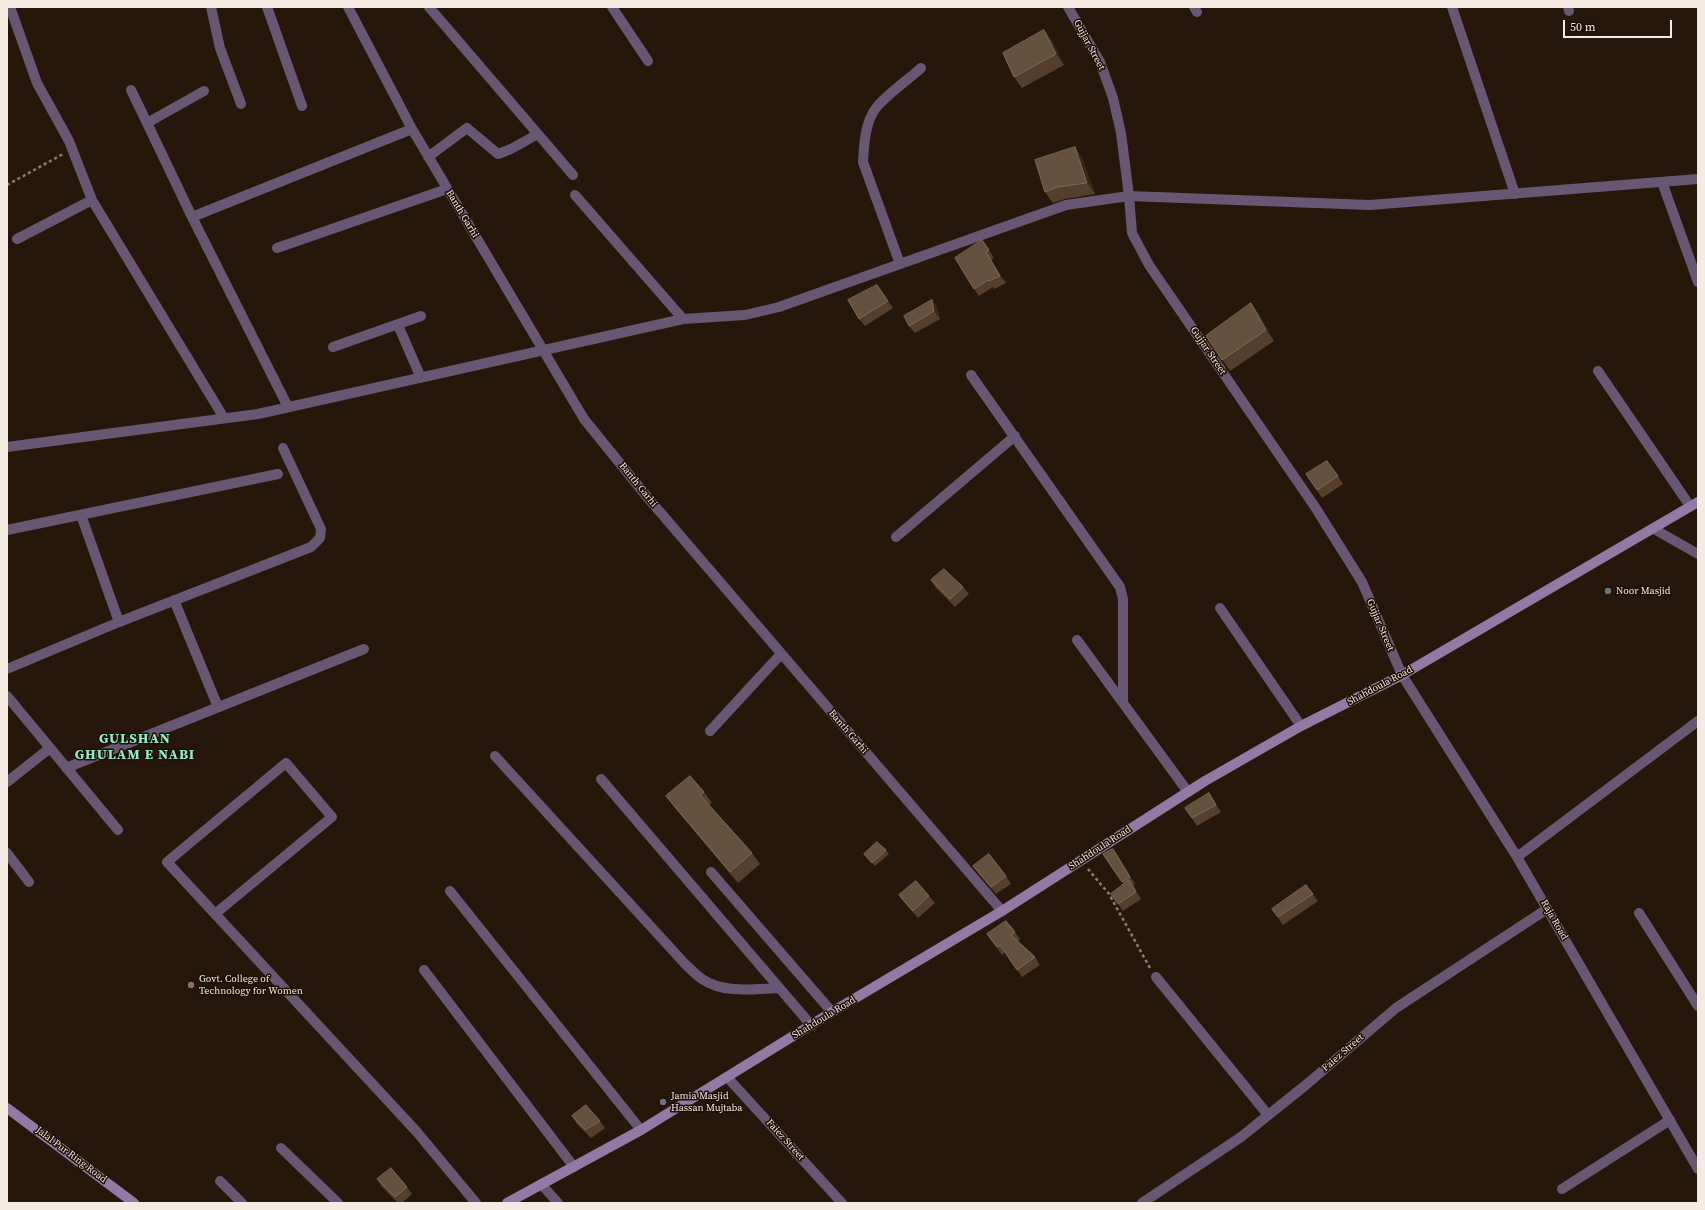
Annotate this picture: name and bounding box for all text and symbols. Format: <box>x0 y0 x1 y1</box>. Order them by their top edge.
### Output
scale bar <box>1565 12 1674 38</box>
street label: Gujjar Street <box>1071 18 1107 72</box>
text: 50 m <box>1570 19 1596 35</box>
street label: Banth Garhi <box>443 188 481 240</box>
street label: Gujjar Street <box>1187 325 1229 377</box>
street label: Banth Garhi <box>616 460 660 510</box>
place label: Noor Masjid <box>1616 585 1670 597</box>
marker: Noor Masjid <box>1603 586 1613 596</box>
street label: Gujjar Street <box>1364 597 1396 653</box>
street label: Shahdoula Road <box>1345 664 1415 708</box>
street label: Banth Garhi <box>826 708 870 756</box>
district label: GULSHAN GHULAM E NABI <box>75 731 195 764</box>
street label: Shahdoula Road <box>1067 823 1133 873</box>
street label: Raja Road <box>1538 898 1570 942</box>
place label: Govt. College of Technology for Women <box>199 973 303 996</box>
marker: Govt. College of Technology for Women <box>186 980 196 990</box>
street label: Shahdoula Road <box>790 994 858 1042</box>
street label: Faiez Street <box>1320 1032 1366 1074</box>
place label: Jamia Masjid Hassan Mujtaba <box>671 1090 742 1114</box>
marker: Jamia Masjid Hassan Mujtaba <box>658 1097 668 1107</box>
street label: Faiez Street <box>763 1117 807 1163</box>
street label: Jalal Pur Ring Road <box>33 1124 109 1186</box>

